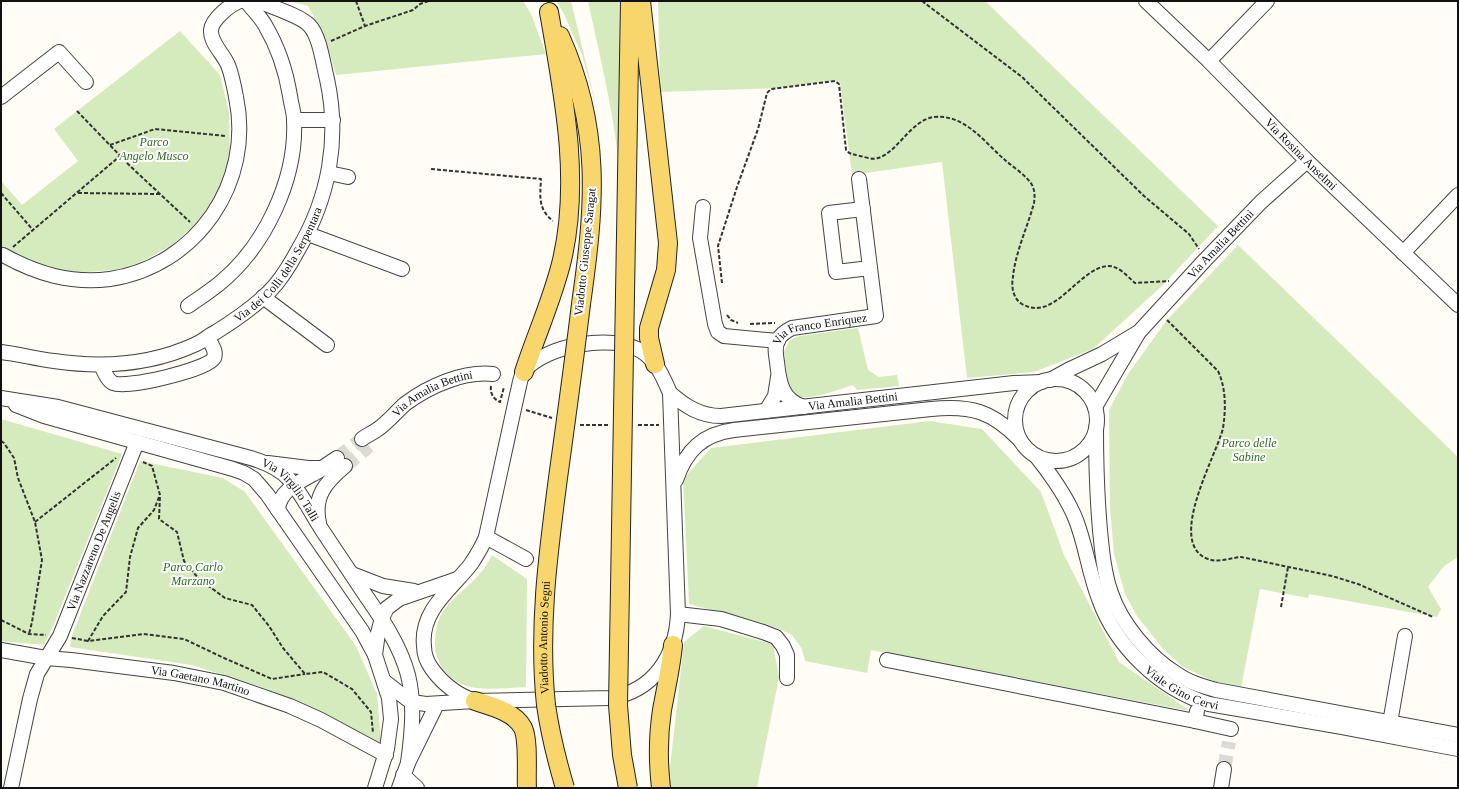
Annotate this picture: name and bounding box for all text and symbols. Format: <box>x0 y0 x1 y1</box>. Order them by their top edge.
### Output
street label: Via Rosina Anselmi <box>1262 115 1341 193</box>
park label: Parco Angelo Musco <box>119 135 188 163</box>
street label: Viadotto Giuseppe Saragat <box>571 187 599 317</box>
street label: Via dei Colli della Serpentara <box>231 204 325 325</box>
street label: Via Amalia Bettini <box>1185 206 1257 281</box>
street label: Via Franco Enriquez <box>770 310 868 347</box>
street label: Via Amalia Bettini <box>389 367 474 420</box>
street label: Via Amalia Bettini <box>807 389 899 413</box>
park label: Parco delle Sabine <box>1220 436 1277 464</box>
street label: Via Virgilio Talli <box>260 455 322 524</box>
street label: Via Nazzareno De Angelis <box>64 489 124 613</box>
park label: Parco Carlo Marzano <box>162 560 223 588</box>
street label: Viadotto Antonio Segni <box>536 579 553 694</box>
street label: Via Gaetano Martino <box>150 663 252 699</box>
street label: Viale Gino Cervi <box>1142 663 1220 713</box>

